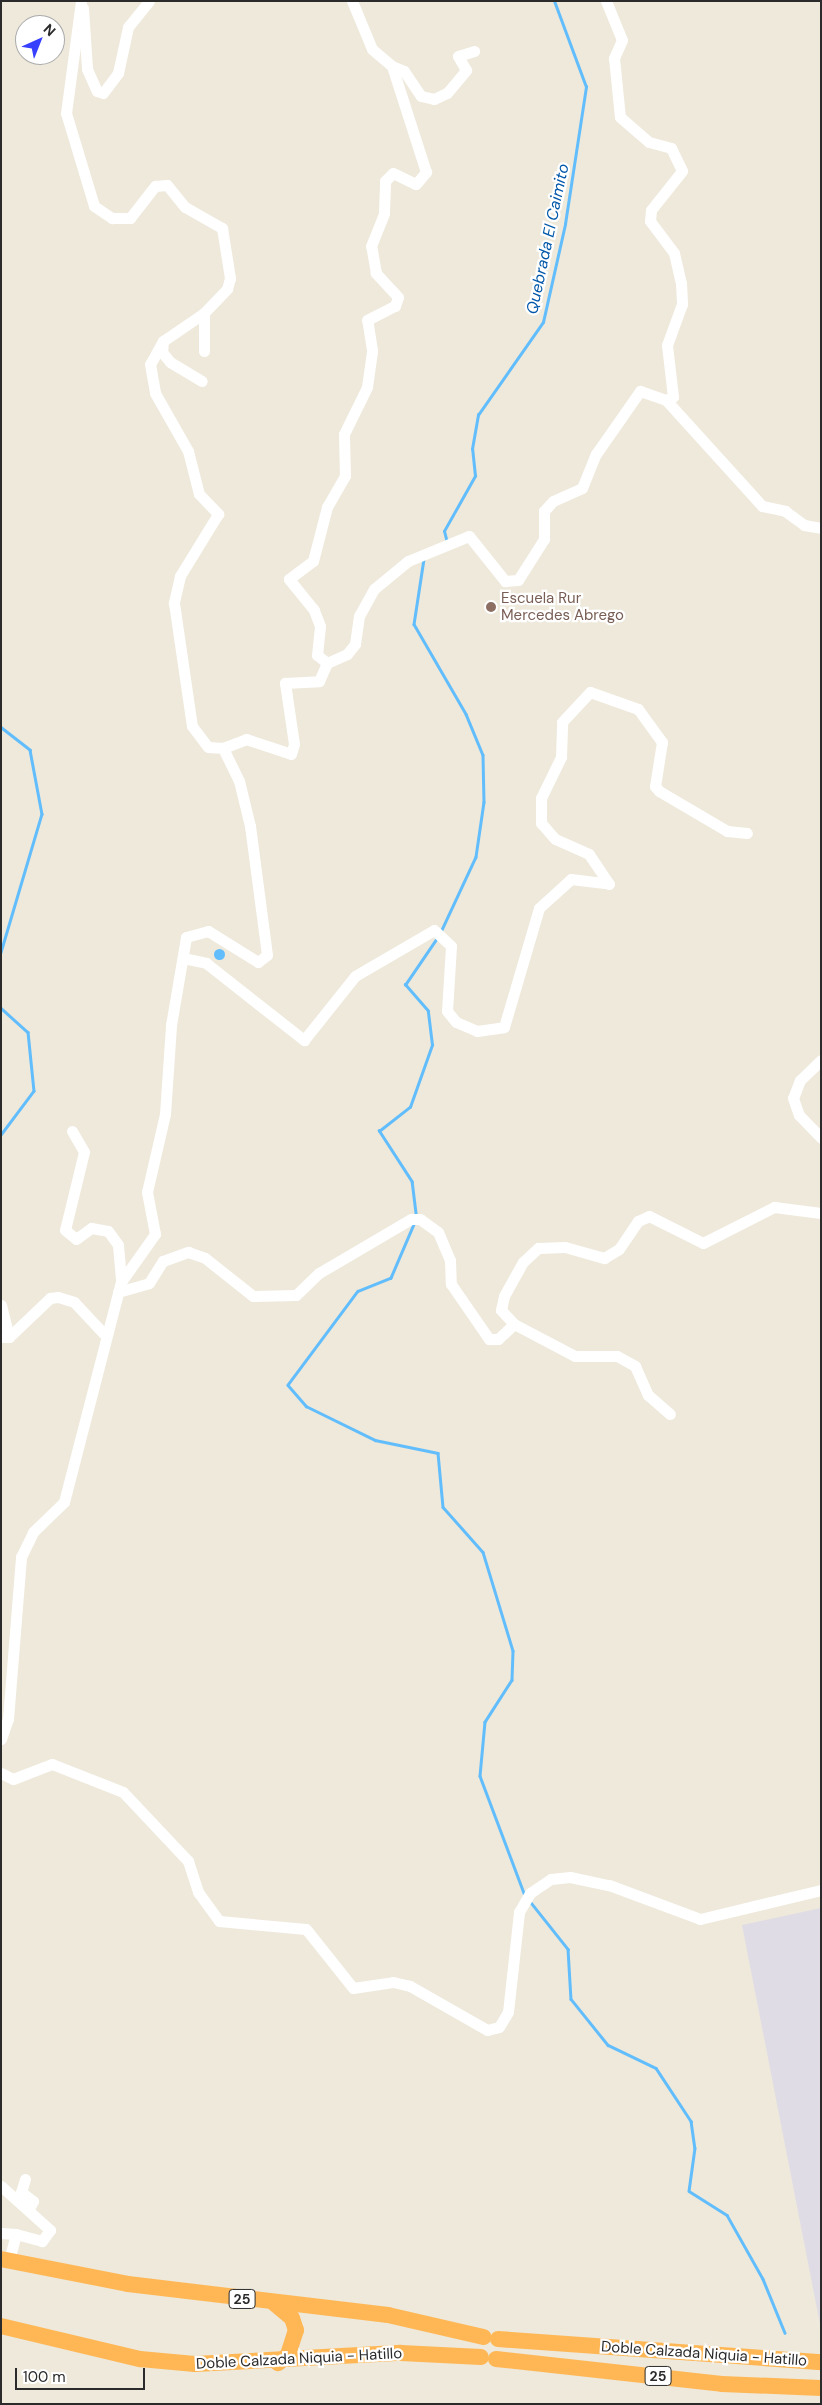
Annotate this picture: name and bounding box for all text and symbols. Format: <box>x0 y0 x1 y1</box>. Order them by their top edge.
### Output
north arrow <box>15 15 65 65</box>
text: N <box>40 20 60 40</box>
water label: Quebrada El Caimito <box>523 162 573 316</box>
place label: Escuela Rur Mercedes Abrego <box>501 589 624 624</box>
marker: Escuela Rur Mercedes Abrego <box>485 601 497 613</box>
road number: 25 <box>228 2288 256 2310</box>
street label: Doble Calzada Niquia - Hatillo <box>600 2338 808 2370</box>
street label: Doble Calzada Niquia - Hatillo <box>195 2345 403 2373</box>
scale bar <box>18 2358 148 2390</box>
road number: 25 <box>644 2364 672 2388</box>
text: 100 m <box>23 2367 66 2387</box>

